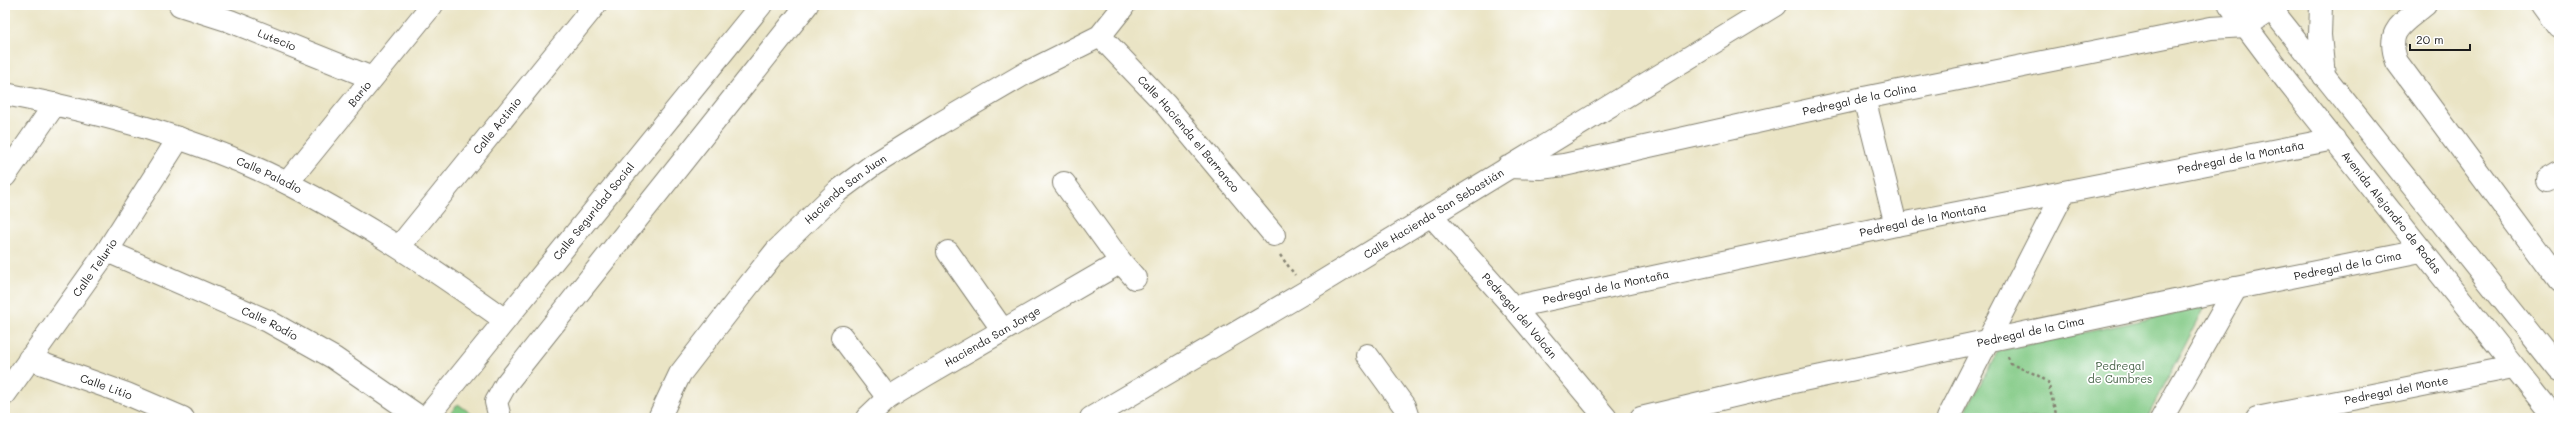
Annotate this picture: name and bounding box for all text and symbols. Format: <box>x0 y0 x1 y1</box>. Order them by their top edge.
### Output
street label: Lutecio <box>256 25 299 54</box>
scale bar <box>2410 26 2470 52</box>
text: 20 m <box>2416 31 2444 47</box>
street label: Calle Hacienda el Barranco <box>1135 72 1243 195</box>
street label: Bario <box>344 77 375 110</box>
street label: Pedregal de la Colina <box>1801 80 1918 119</box>
street label: Calle Actinio <box>469 94 525 157</box>
street label: Pedregal de la Montaña <box>2176 137 2306 177</box>
street label: Avenida Alejandro de Rodas <box>2339 148 2445 277</box>
street label: Hacienda San Juan <box>801 150 889 227</box>
street label: Calle Paladio <box>234 153 305 197</box>
street label: Calle Seguridad Social <box>549 159 637 263</box>
street label: Calle Hacienda San Sebastián <box>1361 165 1506 262</box>
street label: Pedregal de la Montaña <box>1858 199 1988 240</box>
street label: Calle Telurio <box>69 235 120 299</box>
street label: Pedregal de la Cima <box>2292 247 2403 283</box>
street label: Pedregal de la Montaña <box>1541 266 1671 307</box>
street label: Pedregal del Volcán <box>1479 269 1561 361</box>
street label: Calle Rodío <box>239 302 301 343</box>
street label: Hacienda San Jorge <box>941 302 1043 370</box>
street label: Pedregal de la Cima <box>1975 312 2086 350</box>
park label: Pedregal de Cumbres <box>2088 358 2152 386</box>
street label: Calle Litio <box>78 370 135 403</box>
street label: Pedregal del Monte <box>2343 372 2450 407</box>

